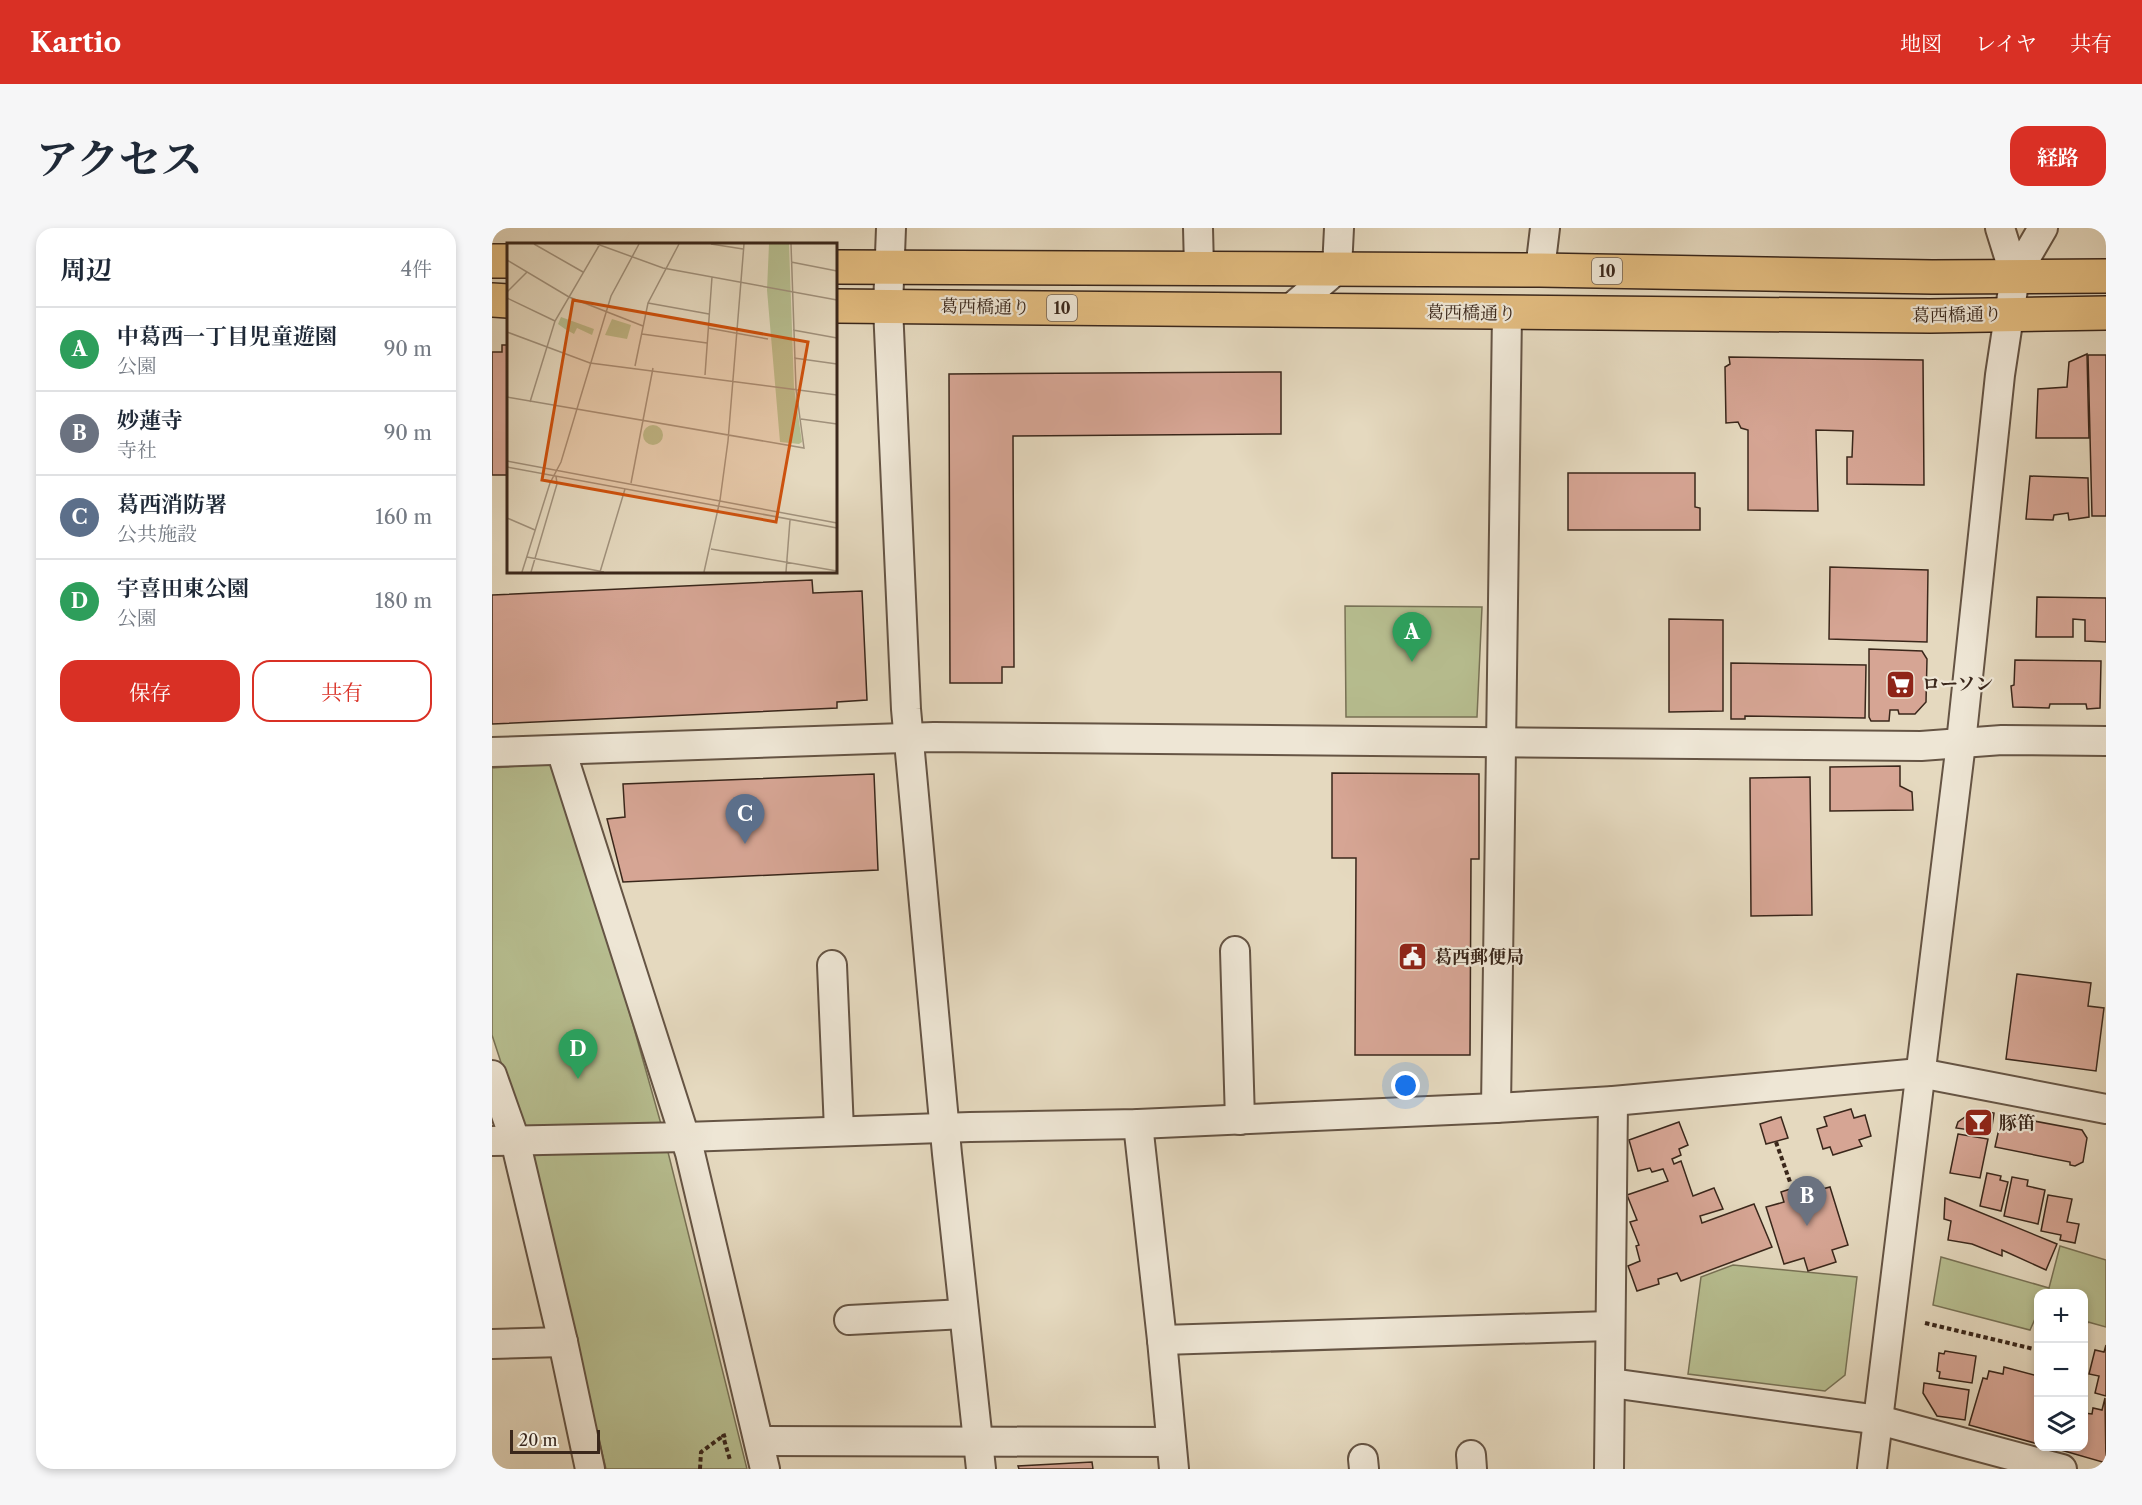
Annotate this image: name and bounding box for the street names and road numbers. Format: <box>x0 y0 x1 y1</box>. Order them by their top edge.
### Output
road number: 10 <box>1592 258 1622 284</box>
street label: 葛西橋通り <box>940 295 1030 319</box>
road number: 10 <box>1047 295 1077 321</box>
street label: 葛西橋通り <box>1426 301 1516 325</box>
street label: 葛西橋通り <box>1912 303 2002 327</box>

